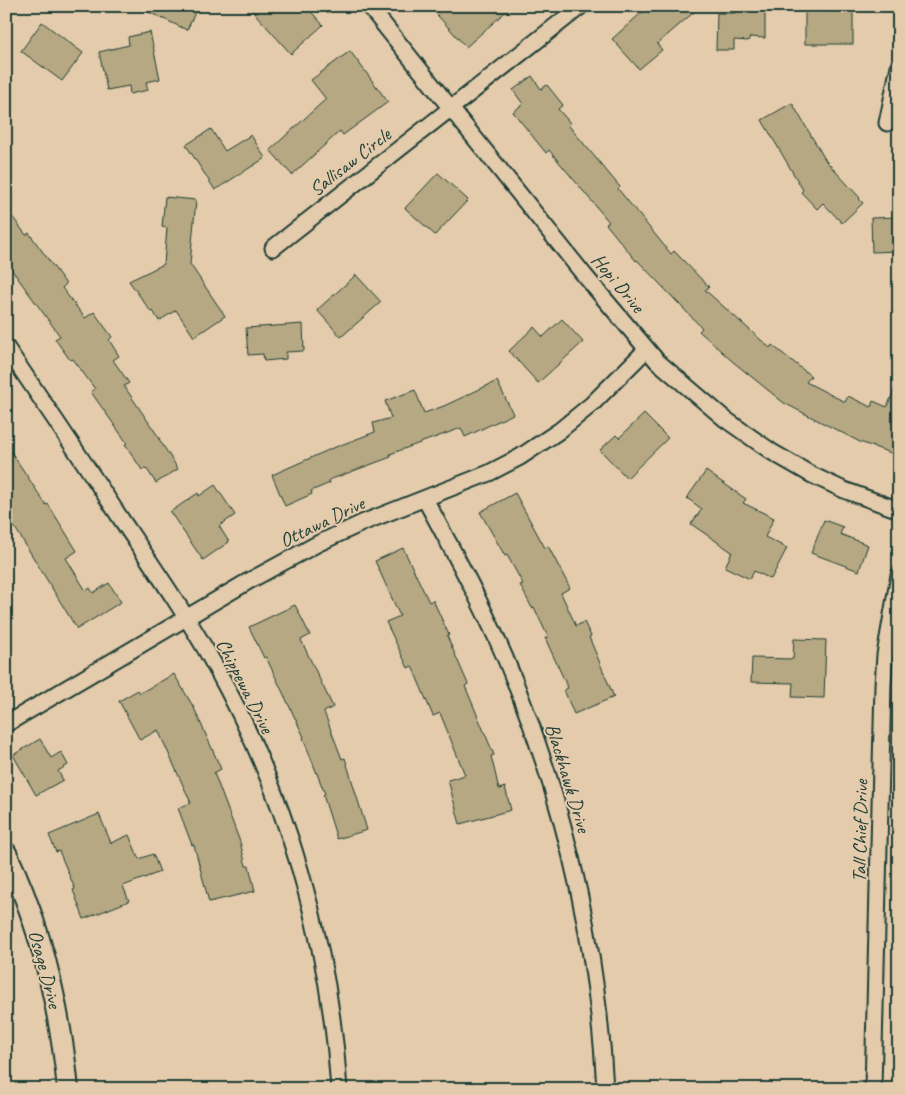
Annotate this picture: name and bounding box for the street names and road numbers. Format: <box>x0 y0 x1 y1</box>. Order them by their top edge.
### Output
street label: Sallisaw Circle <box>304 121 397 202</box>
street label: Hopi Drive <box>586 248 651 319</box>
street label: Ottawa Drive <box>275 490 370 553</box>
street label: Chippewa Drive <box>210 634 280 739</box>
street label: Blackhawk Drive <box>540 720 597 837</box>
street label: Tall Chief Drive <box>847 778 873 883</box>
street label: Osage Drive <box>23 927 68 1012</box>

